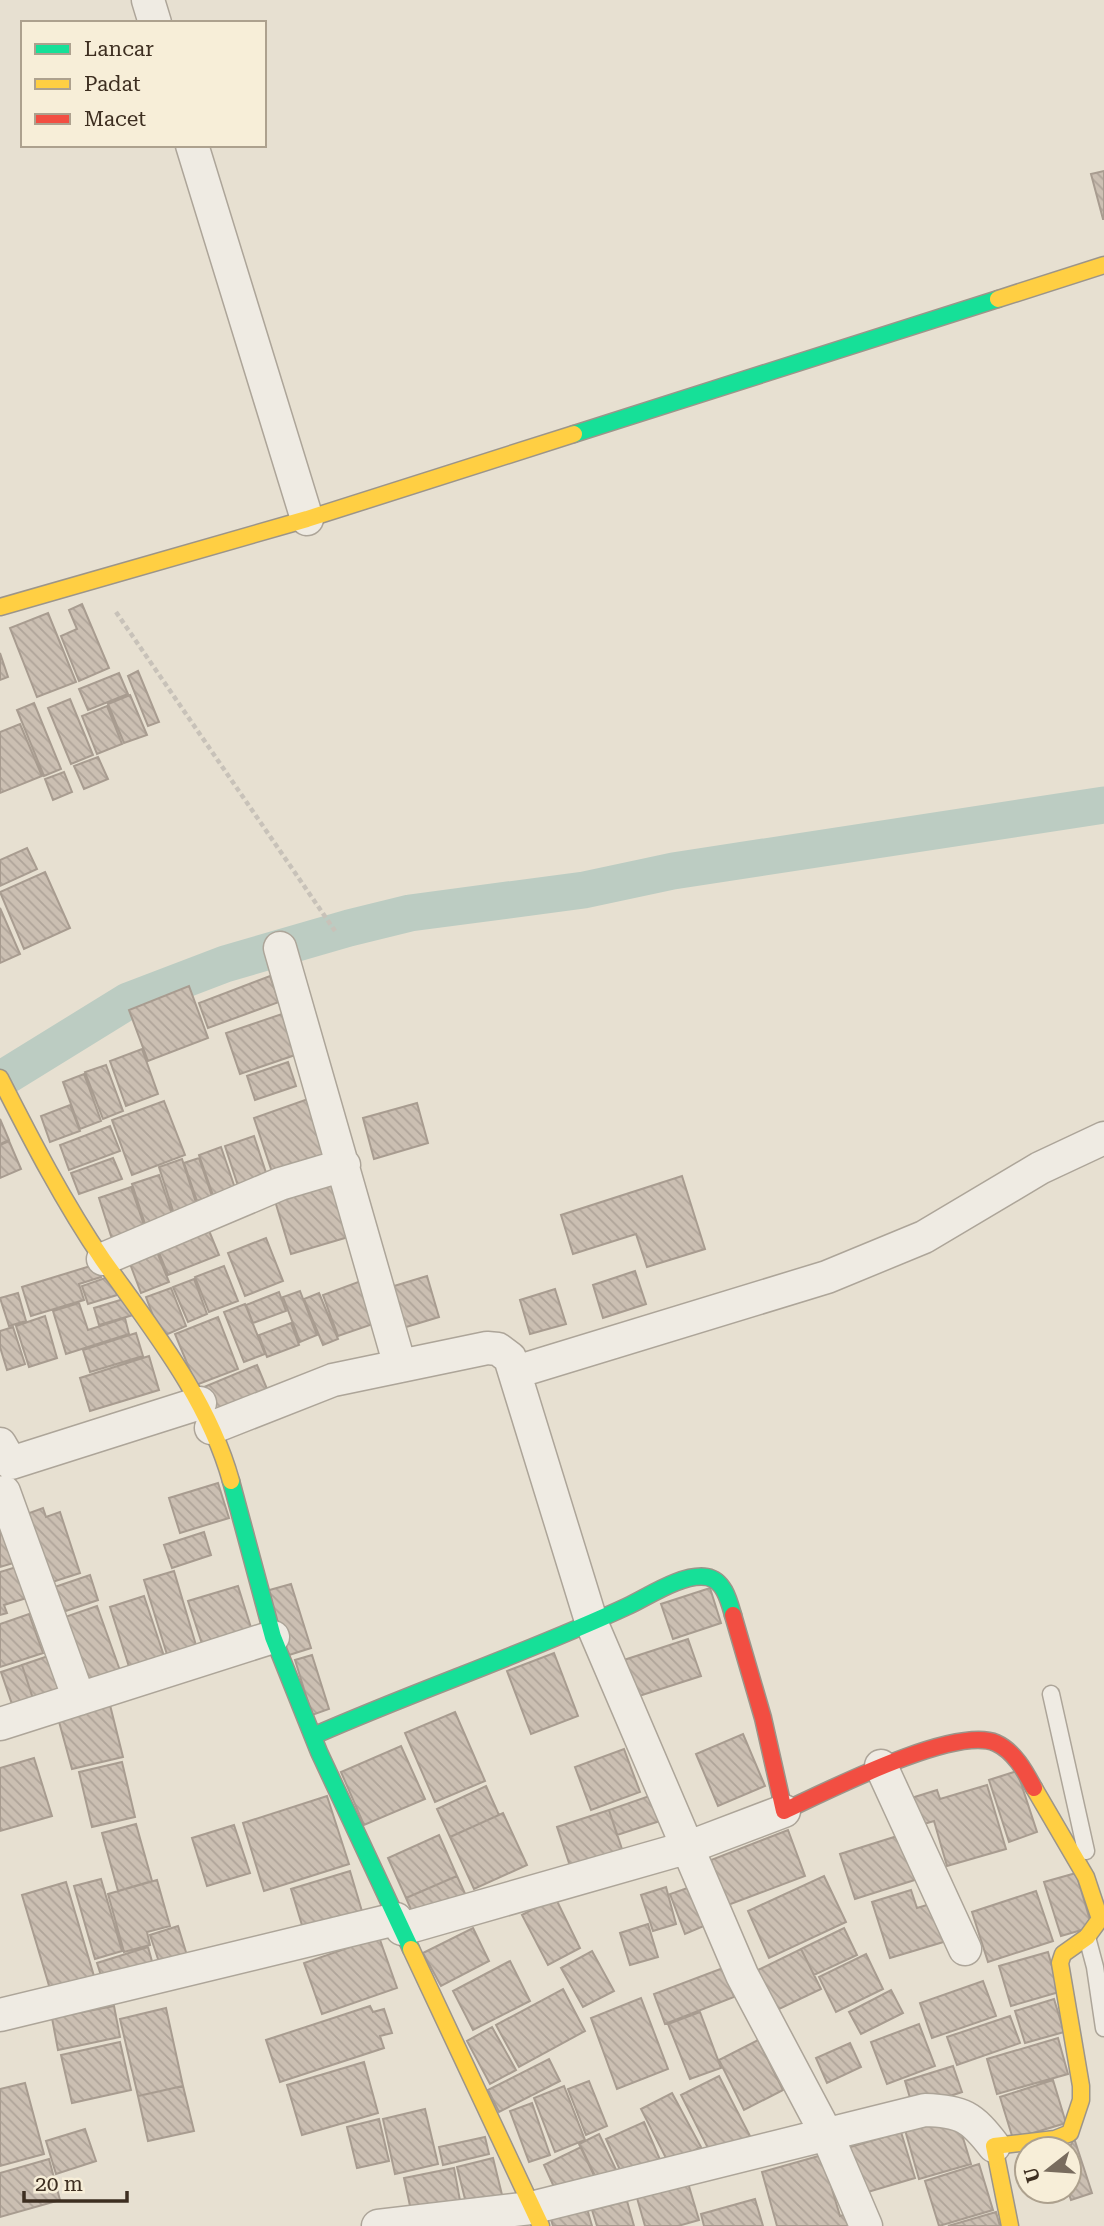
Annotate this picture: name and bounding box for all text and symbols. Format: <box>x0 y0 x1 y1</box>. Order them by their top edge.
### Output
legend <box>21 21 266 147</box>
text: Lancar <box>84 37 154 61</box>
text: Padat <box>84 72 141 96</box>
text: Macet <box>84 107 146 131</box>
north arrow <box>1013 2135 1083 2205</box>
scale bar <box>24 2160 128 2204</box>
text: U <box>1019 2164 1045 2185</box>
text: 20 m <box>35 2172 83 2196</box>

